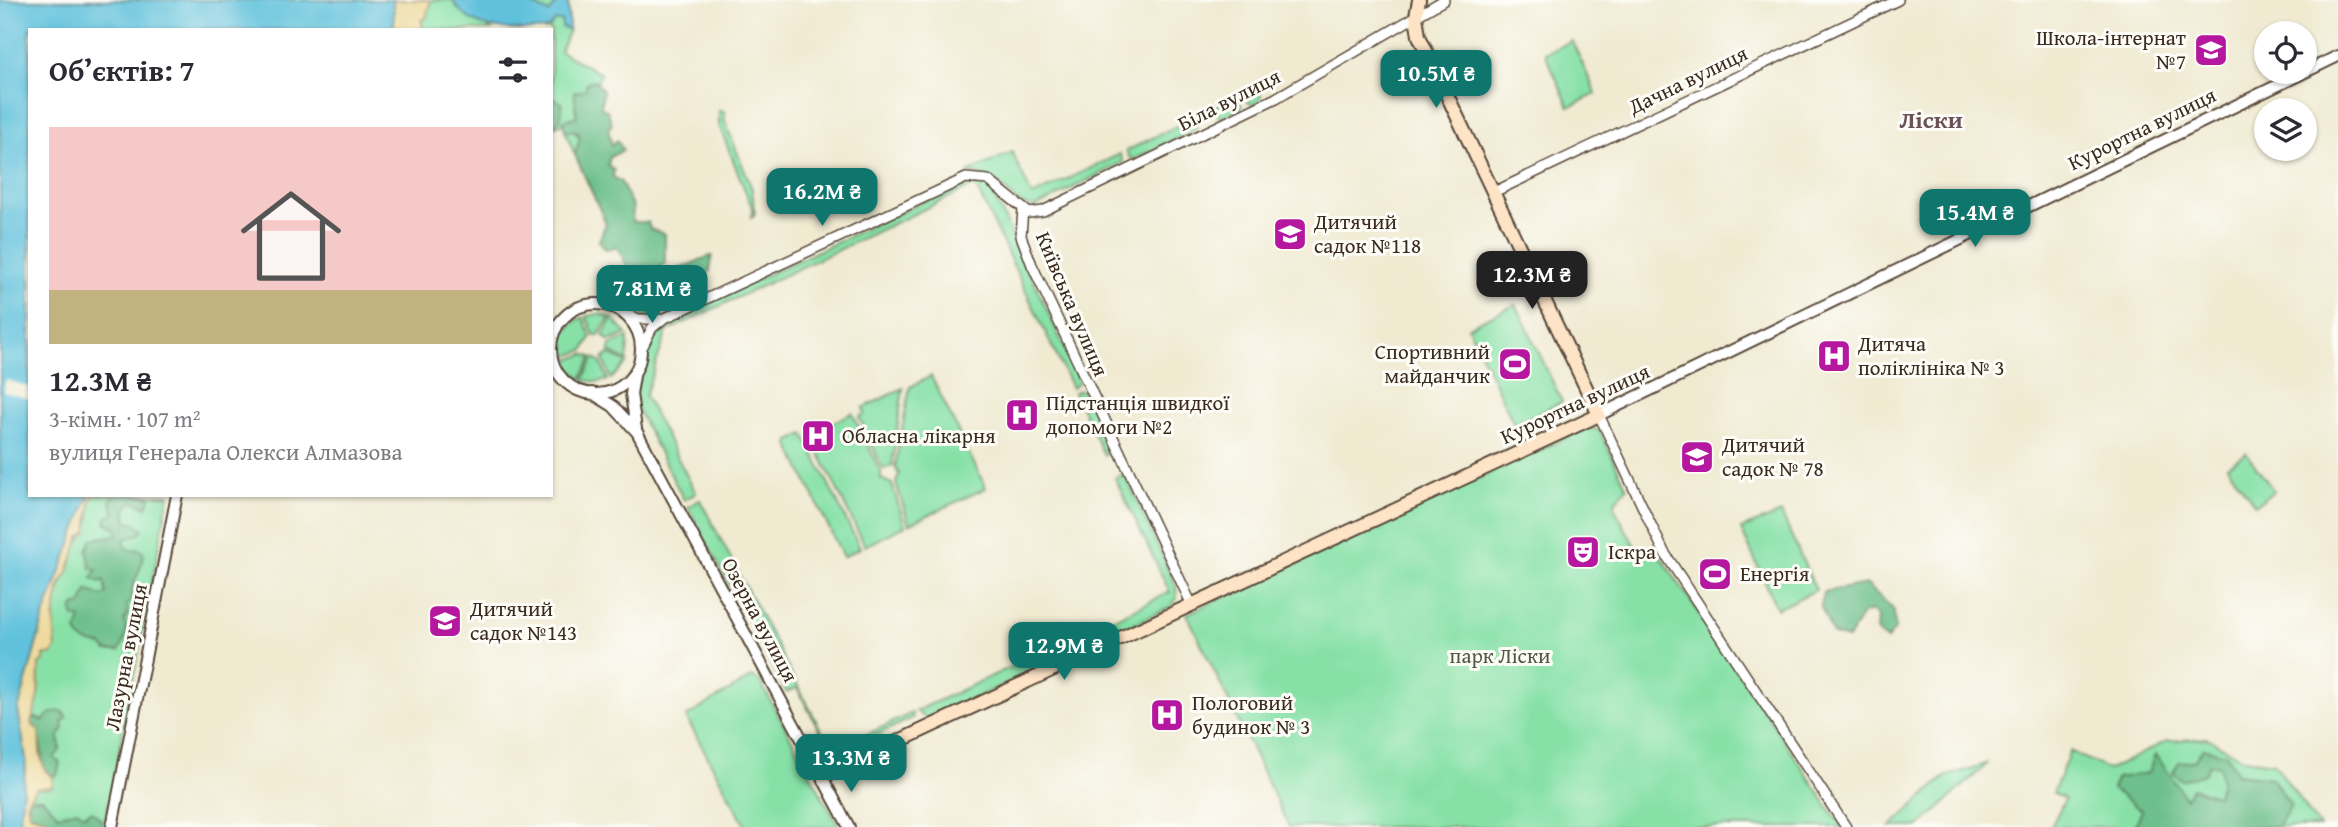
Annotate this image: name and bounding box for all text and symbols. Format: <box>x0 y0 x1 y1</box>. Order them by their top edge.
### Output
map controls <box>2254 21 2317 161</box>
button: locate <box>2254 21 2317 84</box>
place label: Школа-інтернат №7 <box>2036 22 2186 77</box>
school or university icon: Школа-інтернат №7 <box>2192 31 2230 69</box>
street label: Дачна вулиця <box>1622 37 1753 122</box>
text: Об’єктів: 7 <box>49 48 195 92</box>
pin: 10.5M ₴ <box>1371 50 1501 110</box>
icon: filters <box>494 51 532 89</box>
text: 10.5M ₴ <box>1396 56 1476 89</box>
street label: Біла вулиця <box>1172 60 1286 139</box>
street label: Курортна вулиця <box>2062 79 2221 178</box>
button: layers <box>2254 98 2317 161</box>
district label: Ліски <box>1899 102 1963 137</box>
pin: 16.2M ₴ <box>757 168 887 228</box>
icon: home <box>228 173 354 299</box>
text: 16.2M ₴ <box>782 174 862 207</box>
pin: 15.4M ₴ <box>1910 190 2040 249</box>
text: 15.4M ₴ <box>1935 195 2015 228</box>
place label: Дитячий садок №118 <box>1313 206 1421 261</box>
school or university icon: Дитячий садок №118 <box>1271 215 1309 253</box>
street label: Київська вулиця <box>1028 227 1117 381</box>
pin: 12.3M ₴ <box>1467 252 1597 311</box>
text: 12.3M ₴ <box>1492 257 1572 290</box>
pin: 7.81M ₴ <box>587 266 717 325</box>
text: 7.81M ₴ <box>612 271 692 304</box>
place label: Дитяча поліклініка № 3 <box>1857 328 2005 383</box>
place label: Спортивний майданчик <box>1375 336 1490 391</box>
hospital icon: Дитяча поліклініка № 3 <box>1815 337 1853 375</box>
sports icon: Спортивний майданчик <box>1496 345 1534 383</box>
street label: Курортна вулиця <box>1495 355 1655 452</box>
text: 12.3M ₴ <box>49 358 152 402</box>
place label: Підстанція швидкої допомоги №2 <box>1046 387 1230 442</box>
hospital icon: Підстанція швидкої допомоги №2 <box>1003 396 1041 434</box>
text: 3-кімн. · 107 m² <box>49 402 201 435</box>
hospital icon: Обласна лікарня <box>799 417 837 455</box>
place label: Обласна лікарня <box>842 420 996 451</box>
place label: Дитячий садок № 78 <box>1721 429 1824 484</box>
text: вулиця Генерала Олекси Алмазова <box>49 435 402 468</box>
school or university icon: Дитячий садок № 78 <box>1678 438 1716 476</box>
theatre icon: Іскра <box>1564 533 1602 571</box>
place label: Іскра <box>1608 536 1656 567</box>
street label: Озерна вулиця <box>714 552 807 688</box>
sports icon: Енергія <box>1696 555 1734 593</box>
place label: Енергія <box>1740 558 1810 589</box>
street label: Лазурна вулиця <box>96 581 155 733</box>
place label: Дитячий садок №143 <box>469 593 577 648</box>
school or university icon: Дитячий садок №143 <box>426 602 464 640</box>
pin: 12.9M ₴ <box>999 622 1129 682</box>
text: 12.9M ₴ <box>1024 628 1104 661</box>
park label: парк Ліски <box>1450 640 1550 671</box>
place label: Пологовий будинок № 3 <box>1192 687 1310 742</box>
hospital icon: Пологовий будинок № 3 <box>1148 696 1186 734</box>
pin: 13.3M ₴ <box>786 734 916 794</box>
text: 13.3M ₴ <box>811 740 891 773</box>

